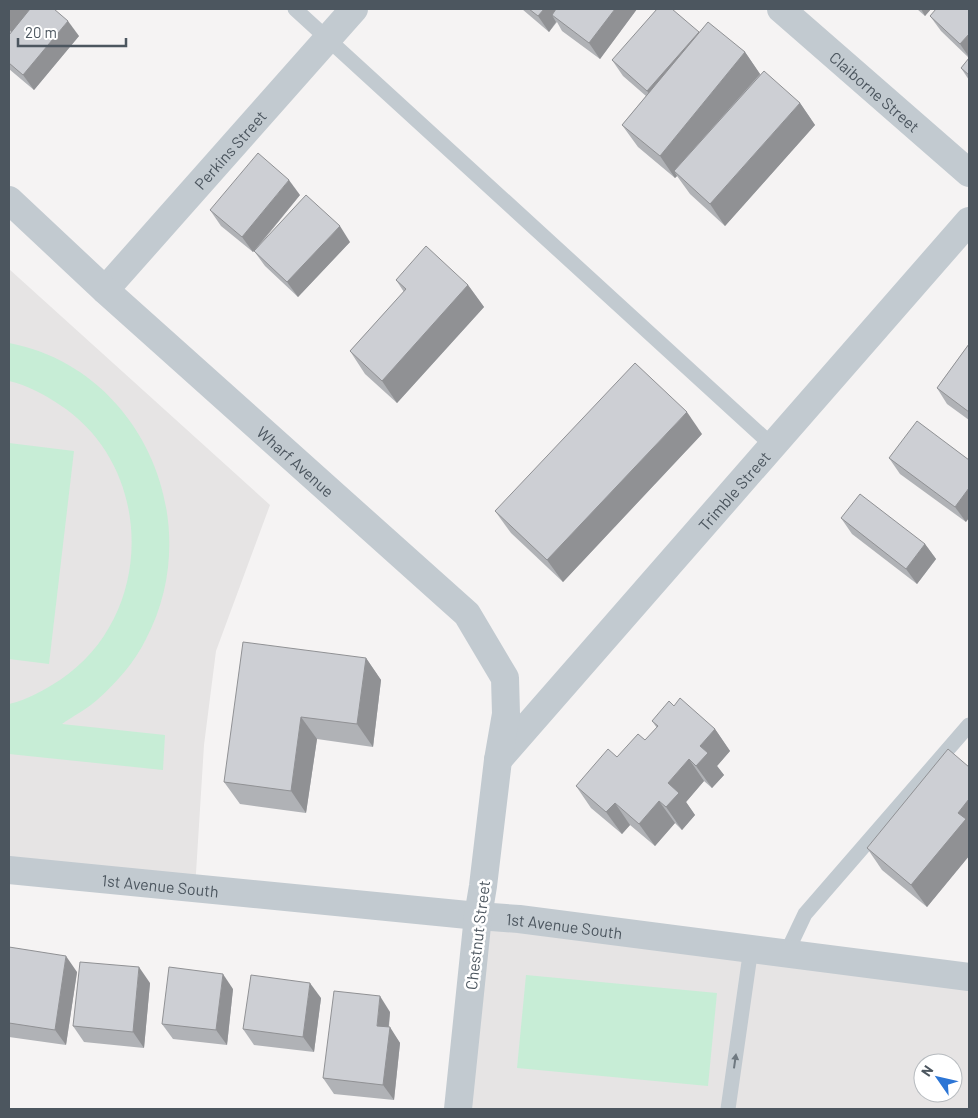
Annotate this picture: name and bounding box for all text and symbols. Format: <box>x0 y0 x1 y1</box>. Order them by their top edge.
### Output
scale bar <box>18 15 125 47</box>
text: 20 m <box>25 23 57 41</box>
street label: Claiborne Street <box>826 47 924 135</box>
street label: Perkins Street <box>190 106 270 193</box>
street label: Wharf Avenue <box>254 422 338 500</box>
street label: Trimble Street <box>694 447 773 534</box>
street label: 1st Avenue South <box>101 870 220 900</box>
street label: Chestnut Street <box>461 879 493 991</box>
street label: 1st Avenue South <box>505 909 624 942</box>
one-way arrow <box>731 1053 739 1069</box>
north arrow <box>913 1053 963 1103</box>
text: N <box>917 1062 936 1079</box>

